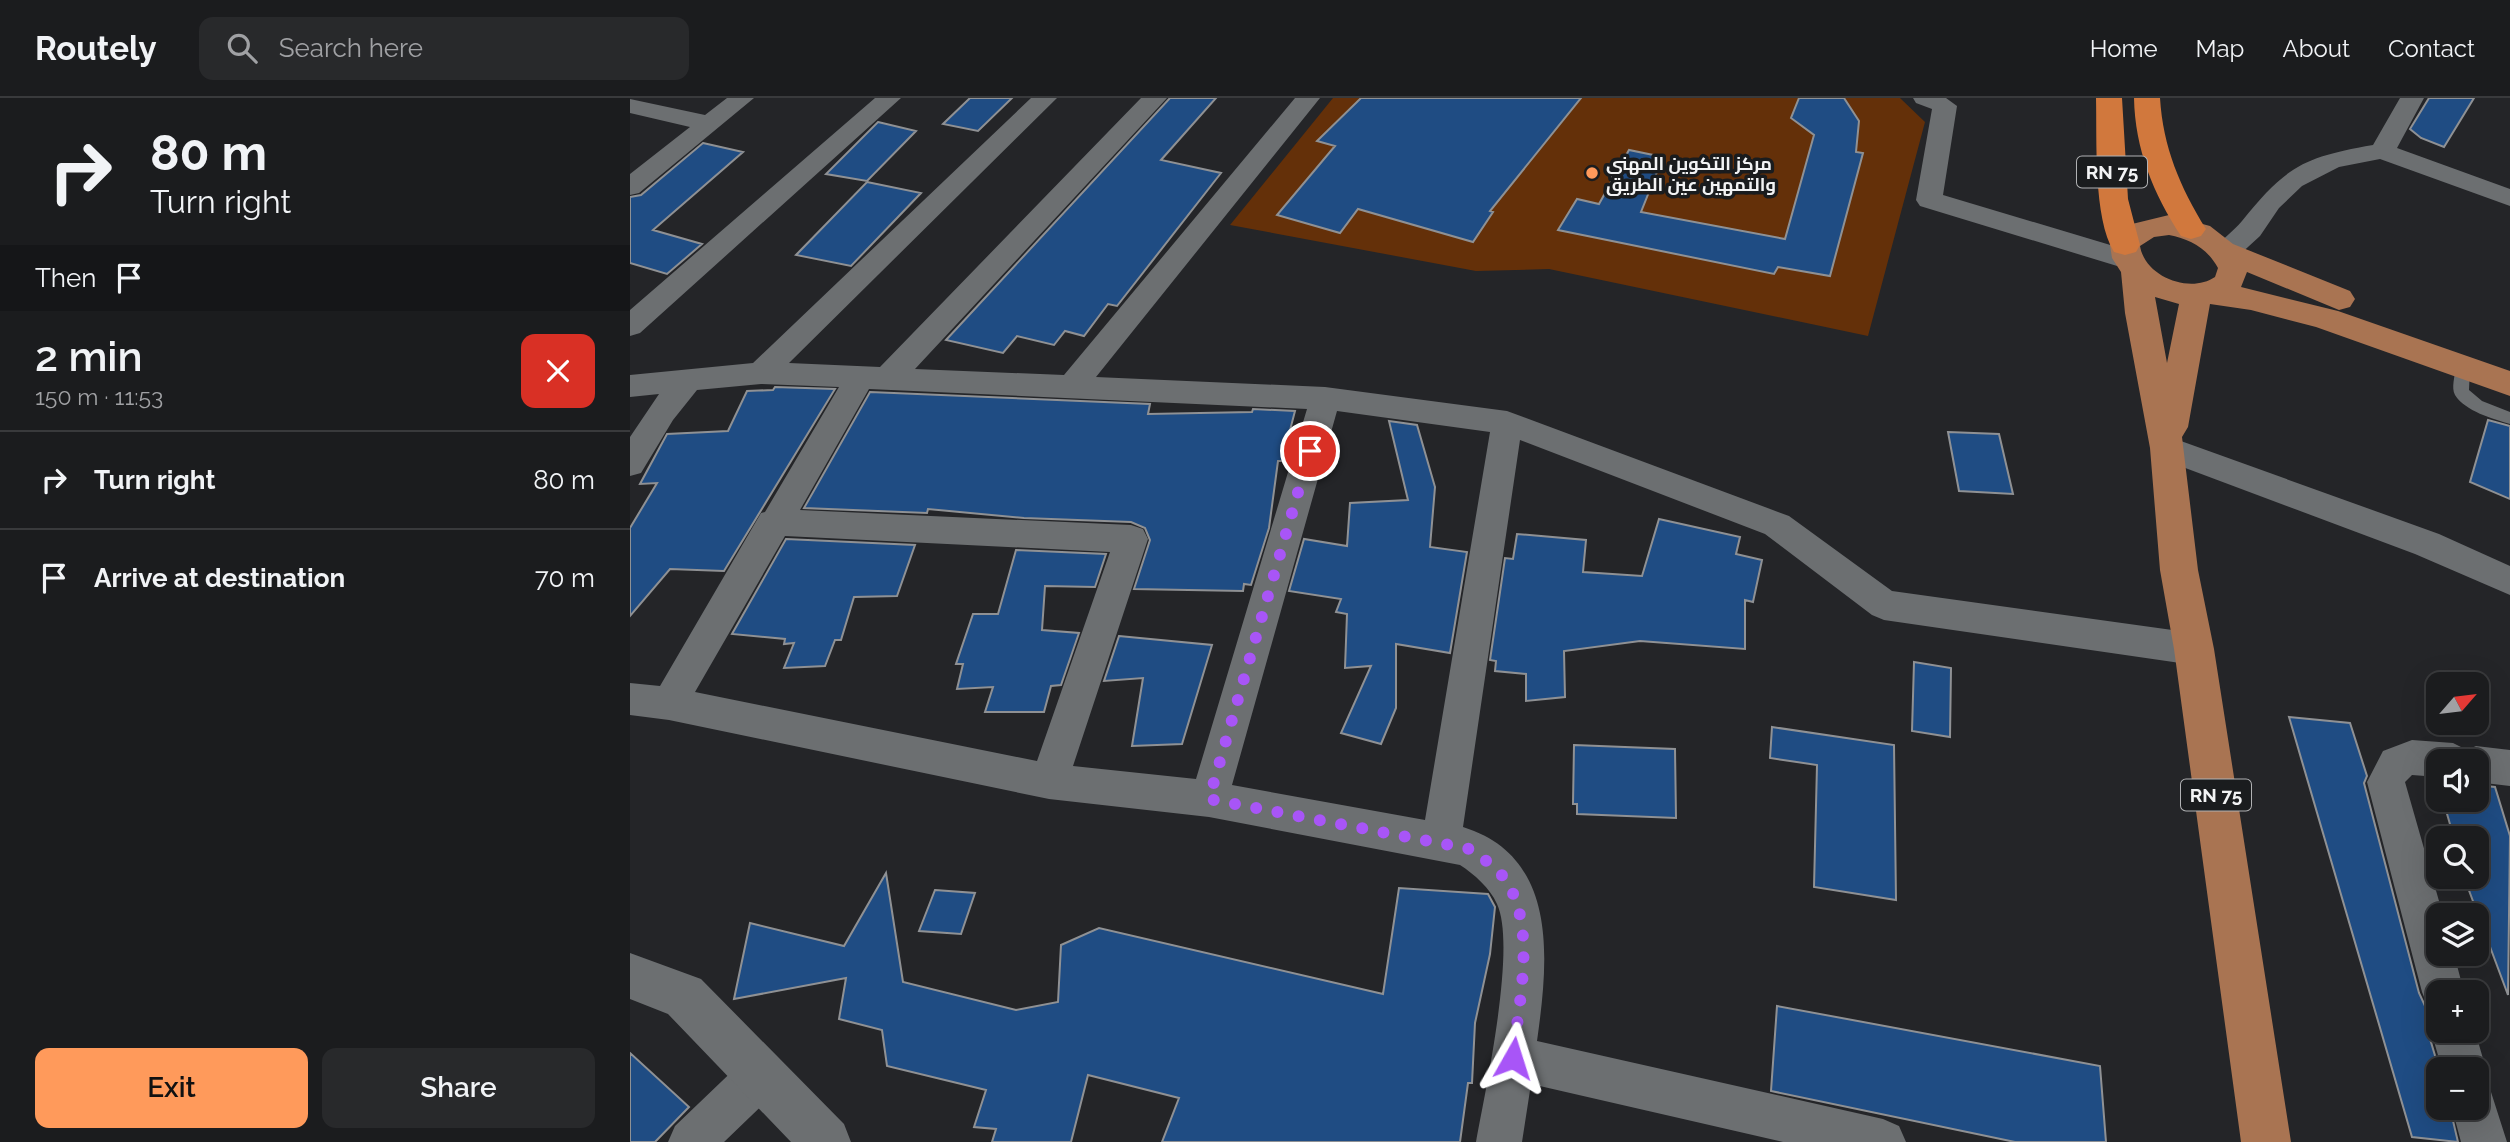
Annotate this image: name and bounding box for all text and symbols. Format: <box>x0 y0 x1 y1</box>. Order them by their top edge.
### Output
search box <box>199 17 689 80</box>
text: Routely <box>35 29 157 68</box>
icon: search <box>223 29 261 67</box>
text: Search here <box>279 33 423 63</box>
text: Home <box>2090 34 2158 63</box>
text: Map <box>2196 34 2244 63</box>
text: About <box>2282 34 2350 63</box>
text: Contact <box>2388 34 2475 63</box>
text: 80 m <box>150 124 267 181</box>
icon: right <box>35 126 126 217</box>
place label: مركز التكوين المهني والتمهين عين الطريق <box>1606 153 1776 196</box>
road number: RN 75 <box>2077 156 2147 188</box>
marker: مركز التكوين المهني والتمهين عين الطريق <box>1584 165 1600 181</box>
text: Turn right <box>150 183 291 220</box>
icon: arrive <box>110 259 148 297</box>
text: Then <box>35 263 96 293</box>
text: 2 min <box>35 332 143 381</box>
button: close <box>521 334 595 408</box>
text: 150 m · 11:53 <box>35 383 163 410</box>
pin <box>1280 421 1340 481</box>
icon: arrive <box>1291 432 1329 470</box>
icon: right <box>35 461 73 499</box>
text: Turn right <box>94 465 215 495</box>
text: 80 m <box>533 465 595 495</box>
icon: arrive <box>35 559 73 597</box>
text: Arrive at destination <box>94 563 345 593</box>
text: 70 m <box>535 563 595 593</box>
north arrow <box>2426 672 2488 735</box>
map controls <box>2426 672 2489 1120</box>
button: sound <box>2426 749 2489 812</box>
road number: RN 75 <box>2181 780 2251 810</box>
button: search <box>2426 826 2489 889</box>
button: layers <box>2426 903 2489 966</box>
button: + <box>2426 980 2489 1043</box>
position arrow <box>1476 1021 1550 1095</box>
button: Exit <box>35 1048 308 1128</box>
button: Share <box>322 1048 595 1128</box>
button: − <box>2426 1057 2489 1120</box>

